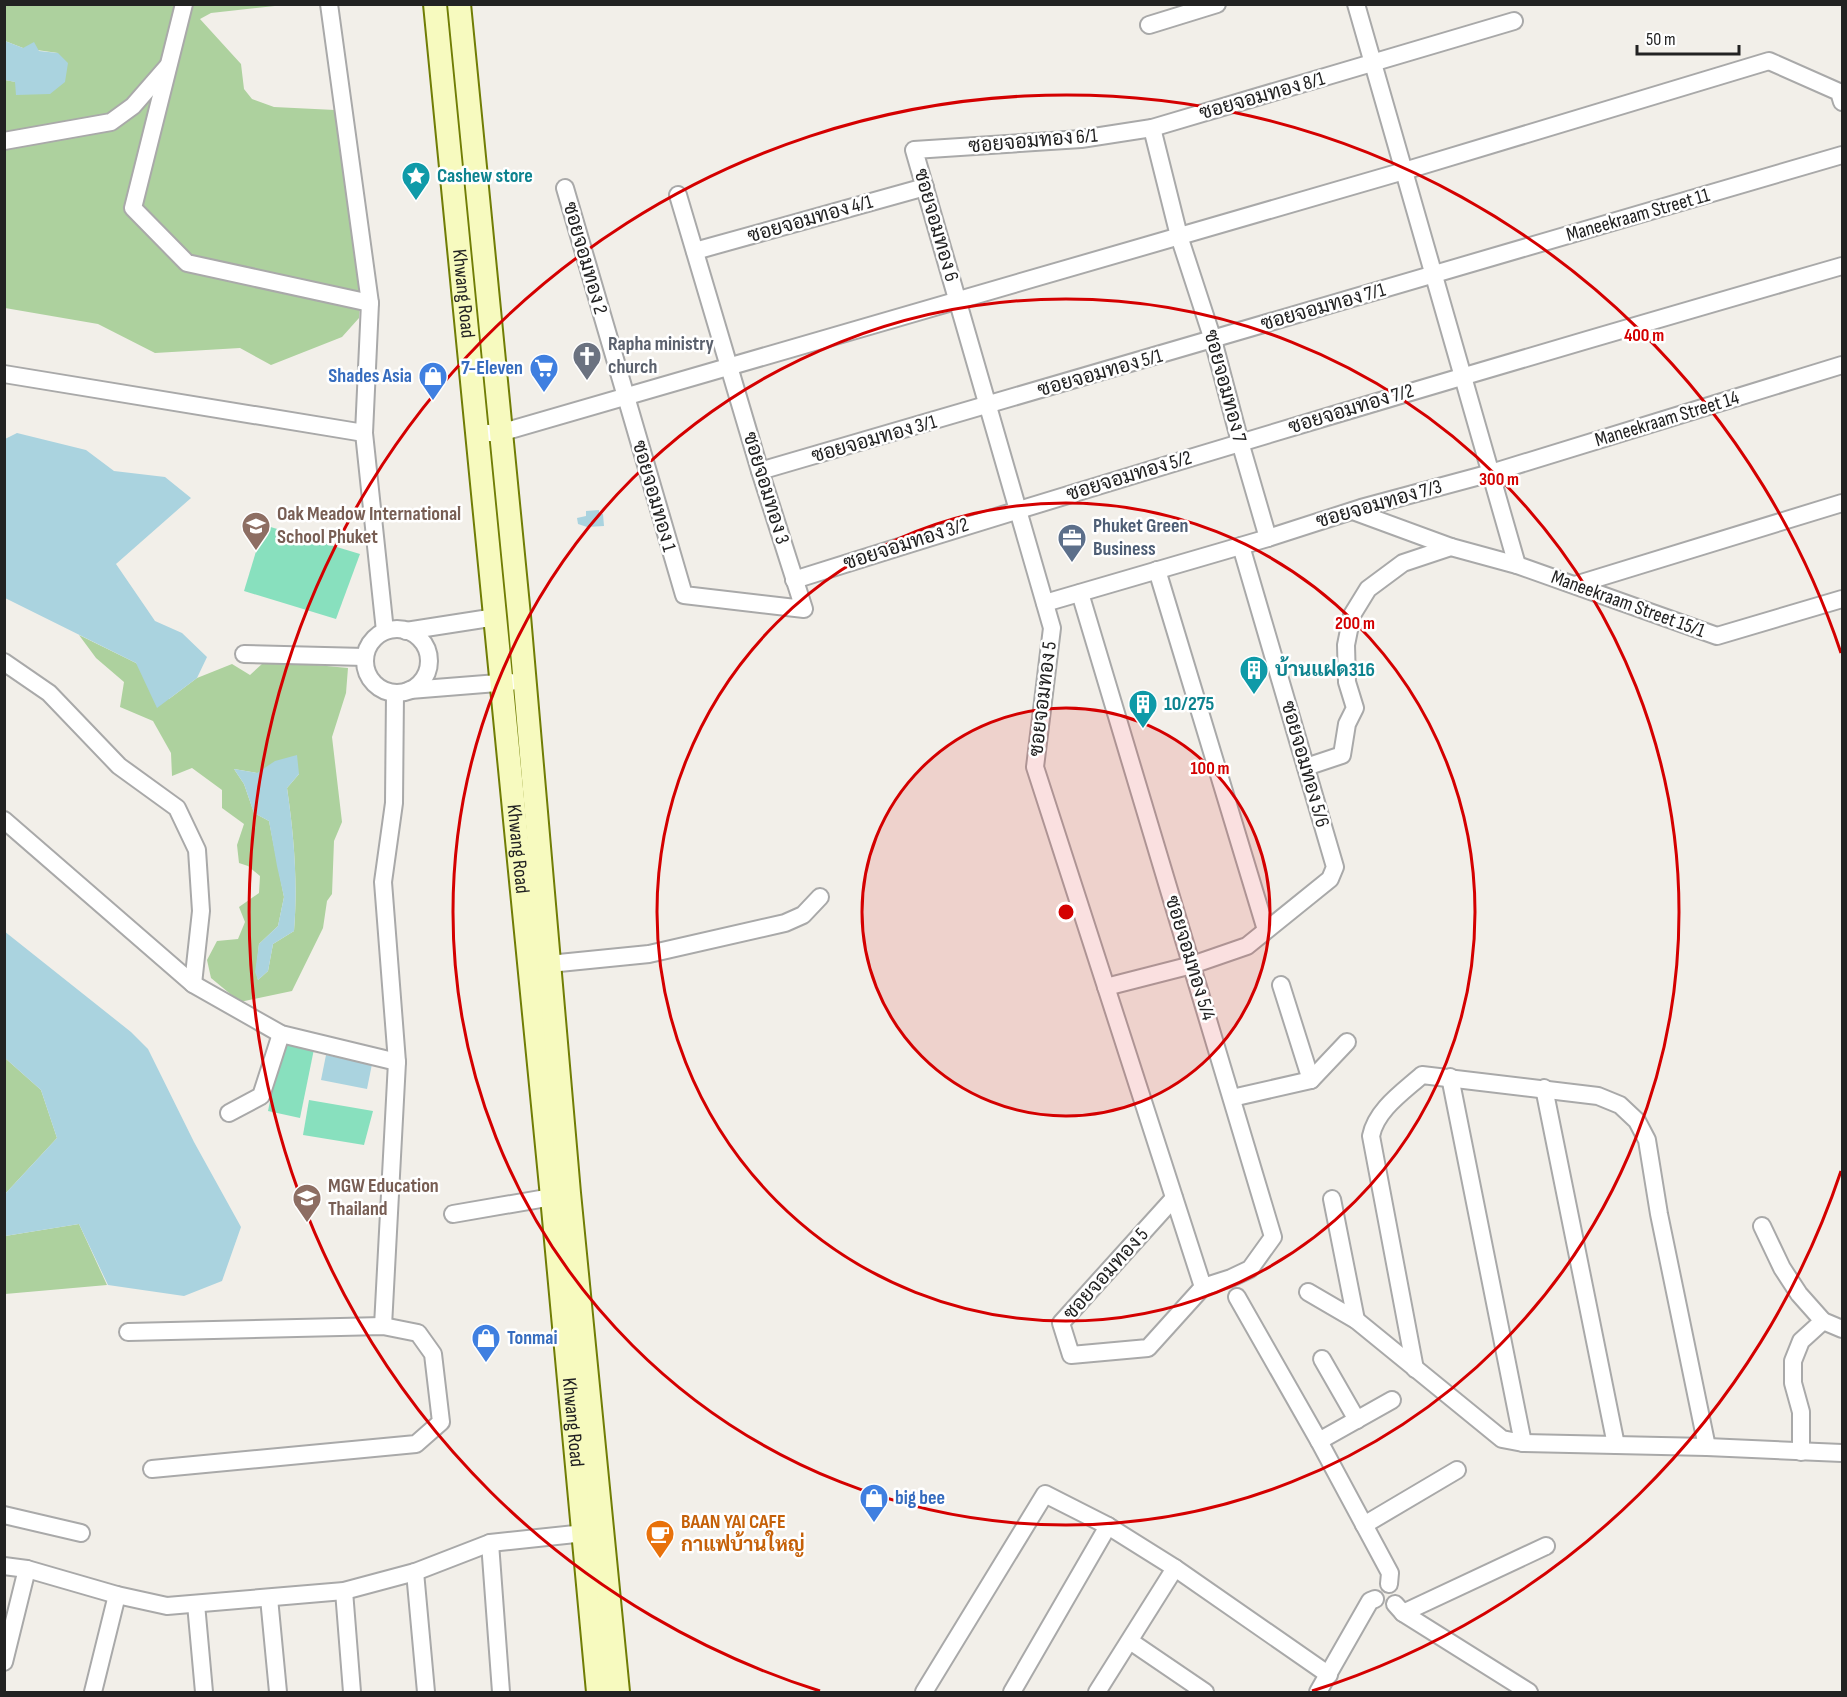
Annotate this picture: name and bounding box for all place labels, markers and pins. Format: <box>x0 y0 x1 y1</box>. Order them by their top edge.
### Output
place icon: Cashew store <box>400 160 432 202</box>
place label: Cashew store <box>437 164 533 188</box>
place label: Rapha ministry church <box>608 332 715 379</box>
church icon: Rapha ministry church <box>571 340 603 382</box>
supermarket icon: 7-Eleven <box>528 352 560 394</box>
place label: 7-Eleven <box>461 356 523 380</box>
shop icon: Shades Asia <box>417 360 449 402</box>
place label: Shades Asia <box>328 364 412 388</box>
place label: Oak Meadow International School Phuket <box>277 502 461 549</box>
school or university icon: Oak Meadow International School Phuket <box>240 510 272 552</box>
place label: Phuket Green Business <box>1093 514 1188 561</box>
office icon: Phuket Green Business <box>1056 522 1088 564</box>
building icon: บ้านแฝด316 <box>1238 654 1270 696</box>
place label: บ้านแฝด316 <box>1275 656 1375 682</box>
building icon: 10/275 <box>1127 688 1159 730</box>
place label: 10/275 <box>1164 692 1214 716</box>
centre of rings <box>1056 902 1076 922</box>
place label: MGW Education Thailand <box>328 1174 439 1221</box>
school or university icon: MGW Education Thailand <box>291 1182 323 1224</box>
shop icon: Tonmai <box>470 1322 502 1364</box>
place label: Tonmai <box>507 1326 558 1350</box>
shop icon: big bee <box>858 1482 890 1524</box>
place label: big bee <box>895 1486 945 1510</box>
place label: BAAN YAI CAFE กาแฟบ้านใหญ่ <box>681 1510 805 1557</box>
cafe icon: BAAN YAI CAFE กาแฟบ้านใหญ่ <box>644 1518 676 1560</box>

